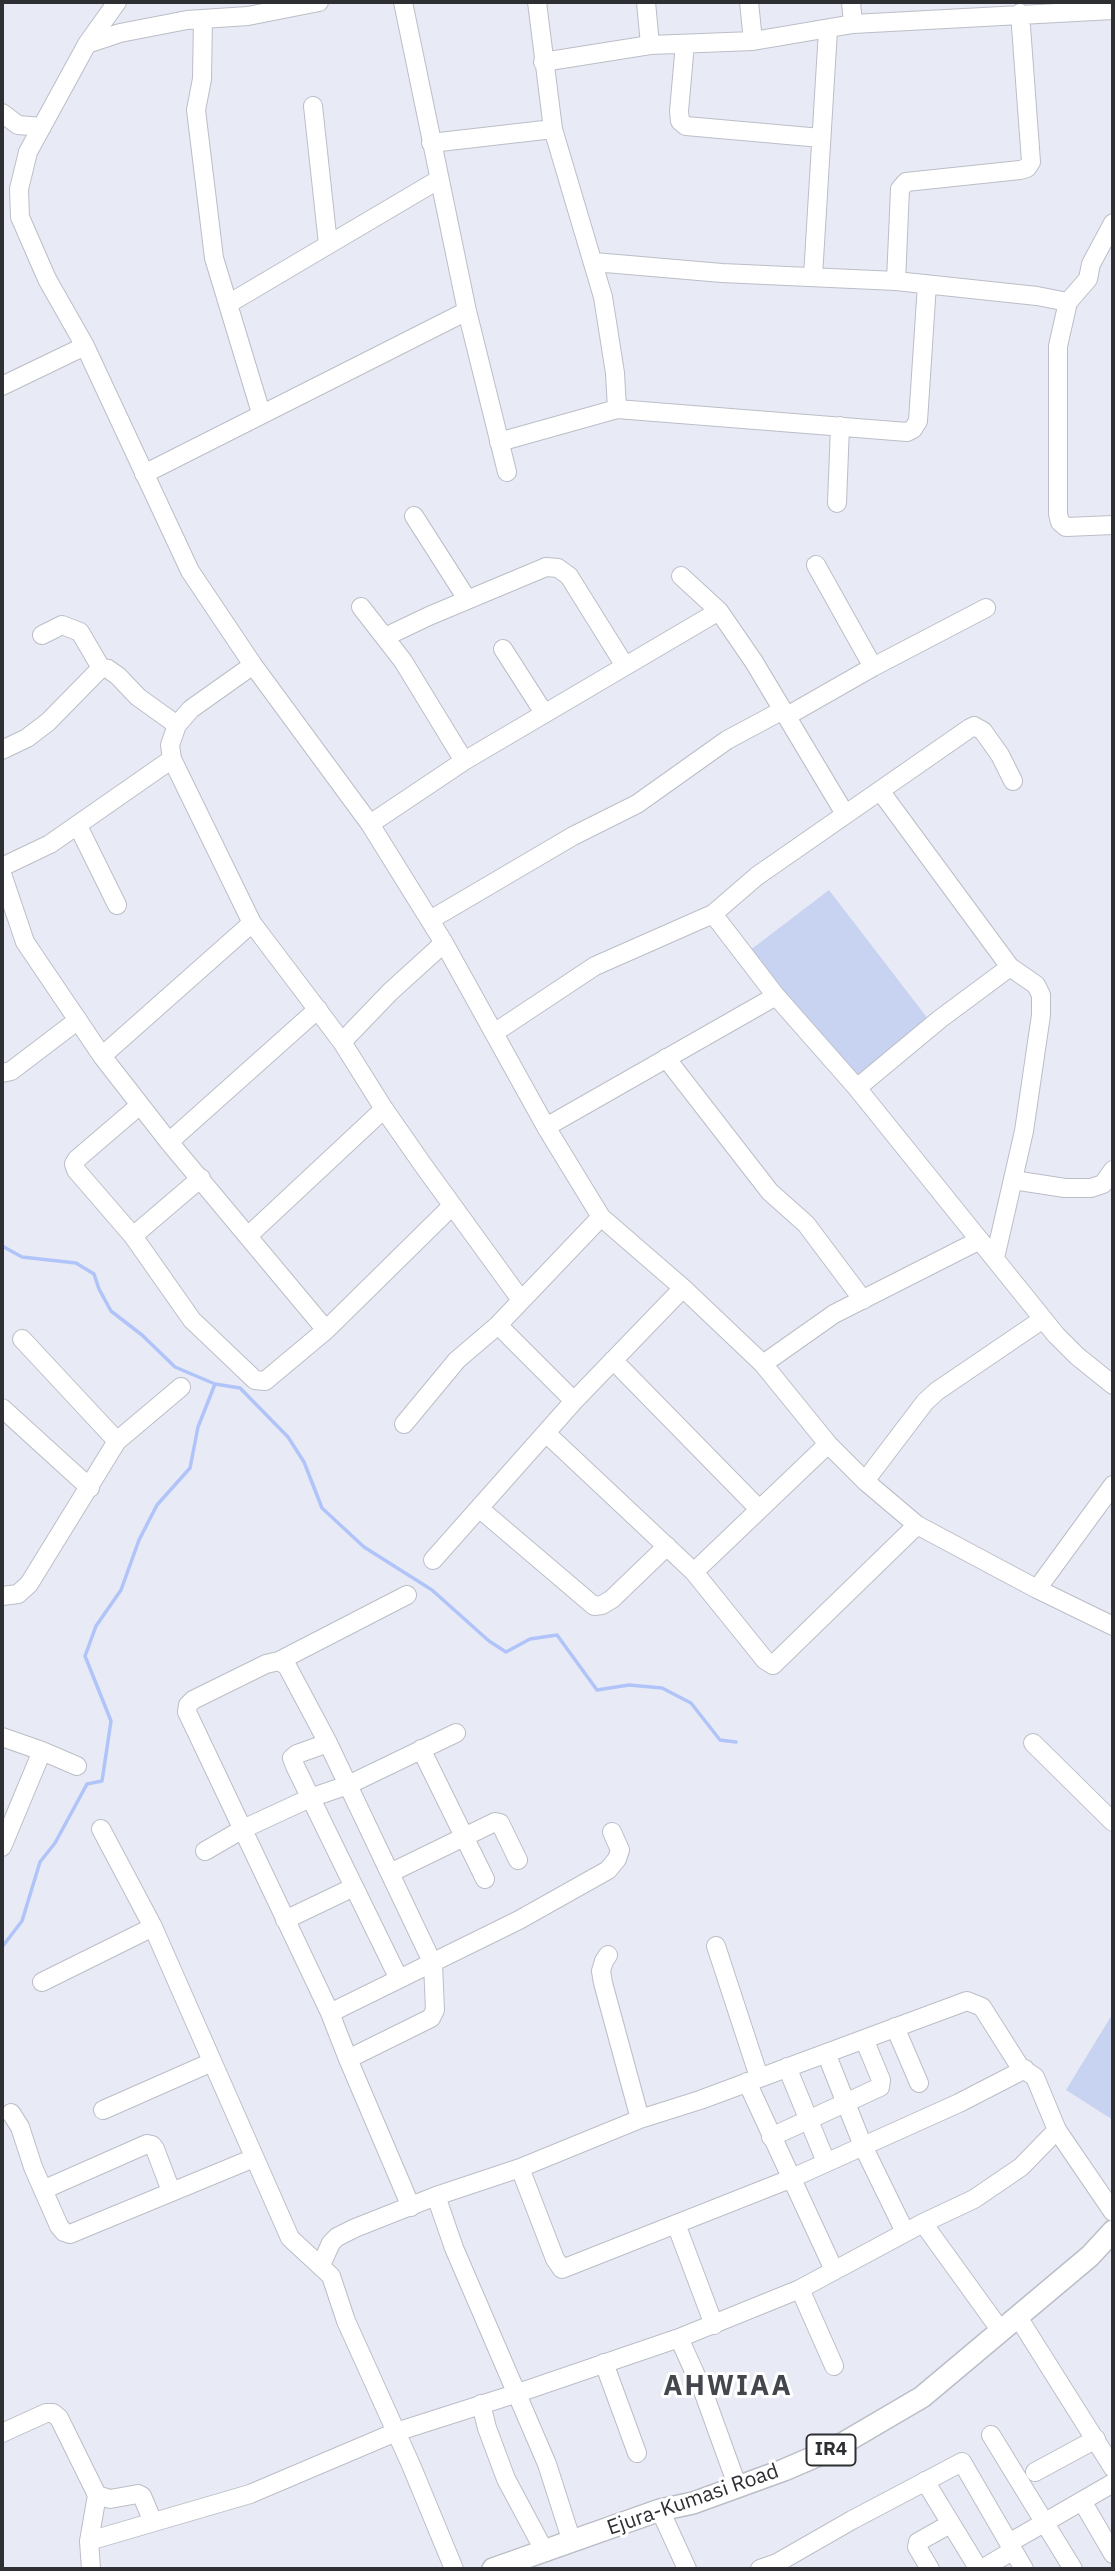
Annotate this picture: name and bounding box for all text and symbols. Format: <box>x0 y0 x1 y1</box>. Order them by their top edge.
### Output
district label: AHWIAA <box>664 2370 792 2404</box>
road number: IR4 <box>806 2434 856 2466</box>
street label: Ejura-Kumasi Road <box>604 2459 782 2541</box>

